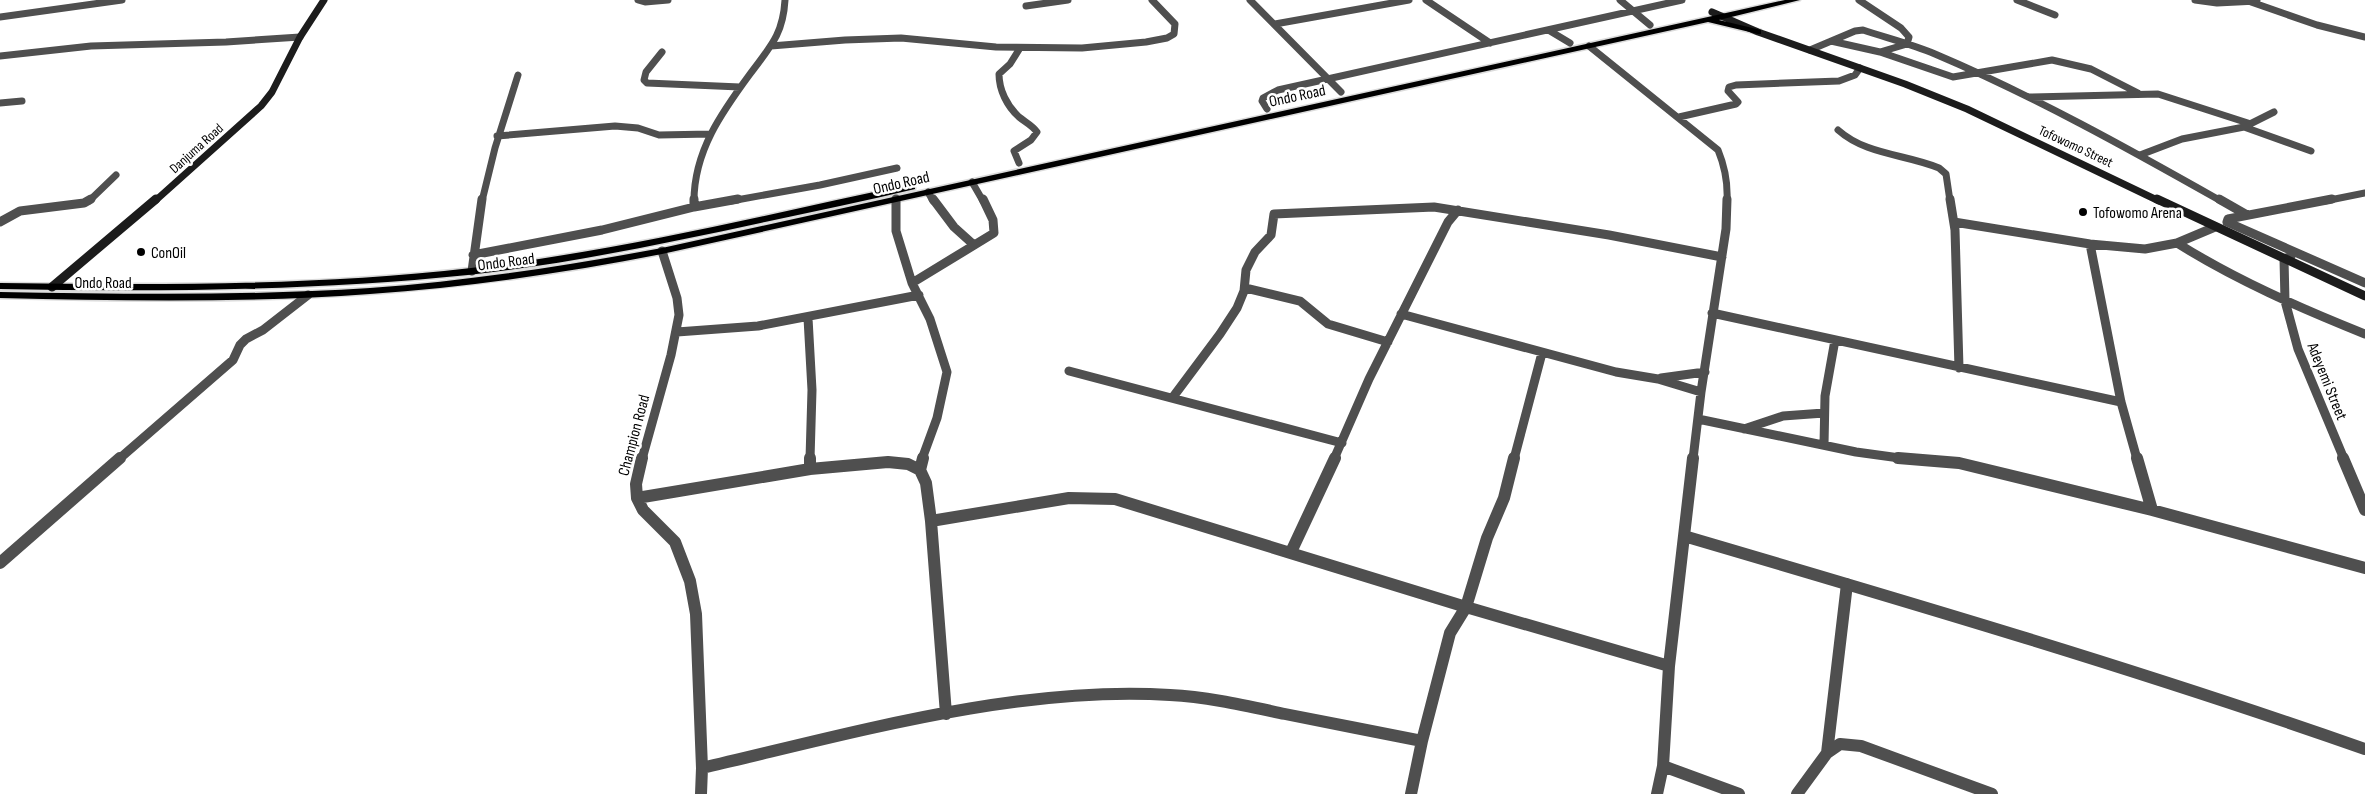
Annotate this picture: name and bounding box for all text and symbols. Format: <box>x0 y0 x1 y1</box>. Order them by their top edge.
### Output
street label: Ondo Road <box>1267 81 1327 112</box>
street label: Danjuma Road <box>166 120 227 177</box>
street label: Tofowomo Street <box>2036 122 2116 171</box>
street label: Ondo Road <box>871 168 931 199</box>
place label: Tofowomo Arena <box>2093 204 2182 223</box>
marker: Tofowomo Arena <box>2077 206 2089 218</box>
place label: ConOil <box>151 244 186 263</box>
marker: ConOil <box>135 246 147 258</box>
street label: Ondo Road <box>477 250 536 275</box>
street label: Ondo Road <box>74 274 132 293</box>
street label: Adeyemi Street <box>2302 339 2351 423</box>
street label: Champion Road <box>614 393 654 478</box>

